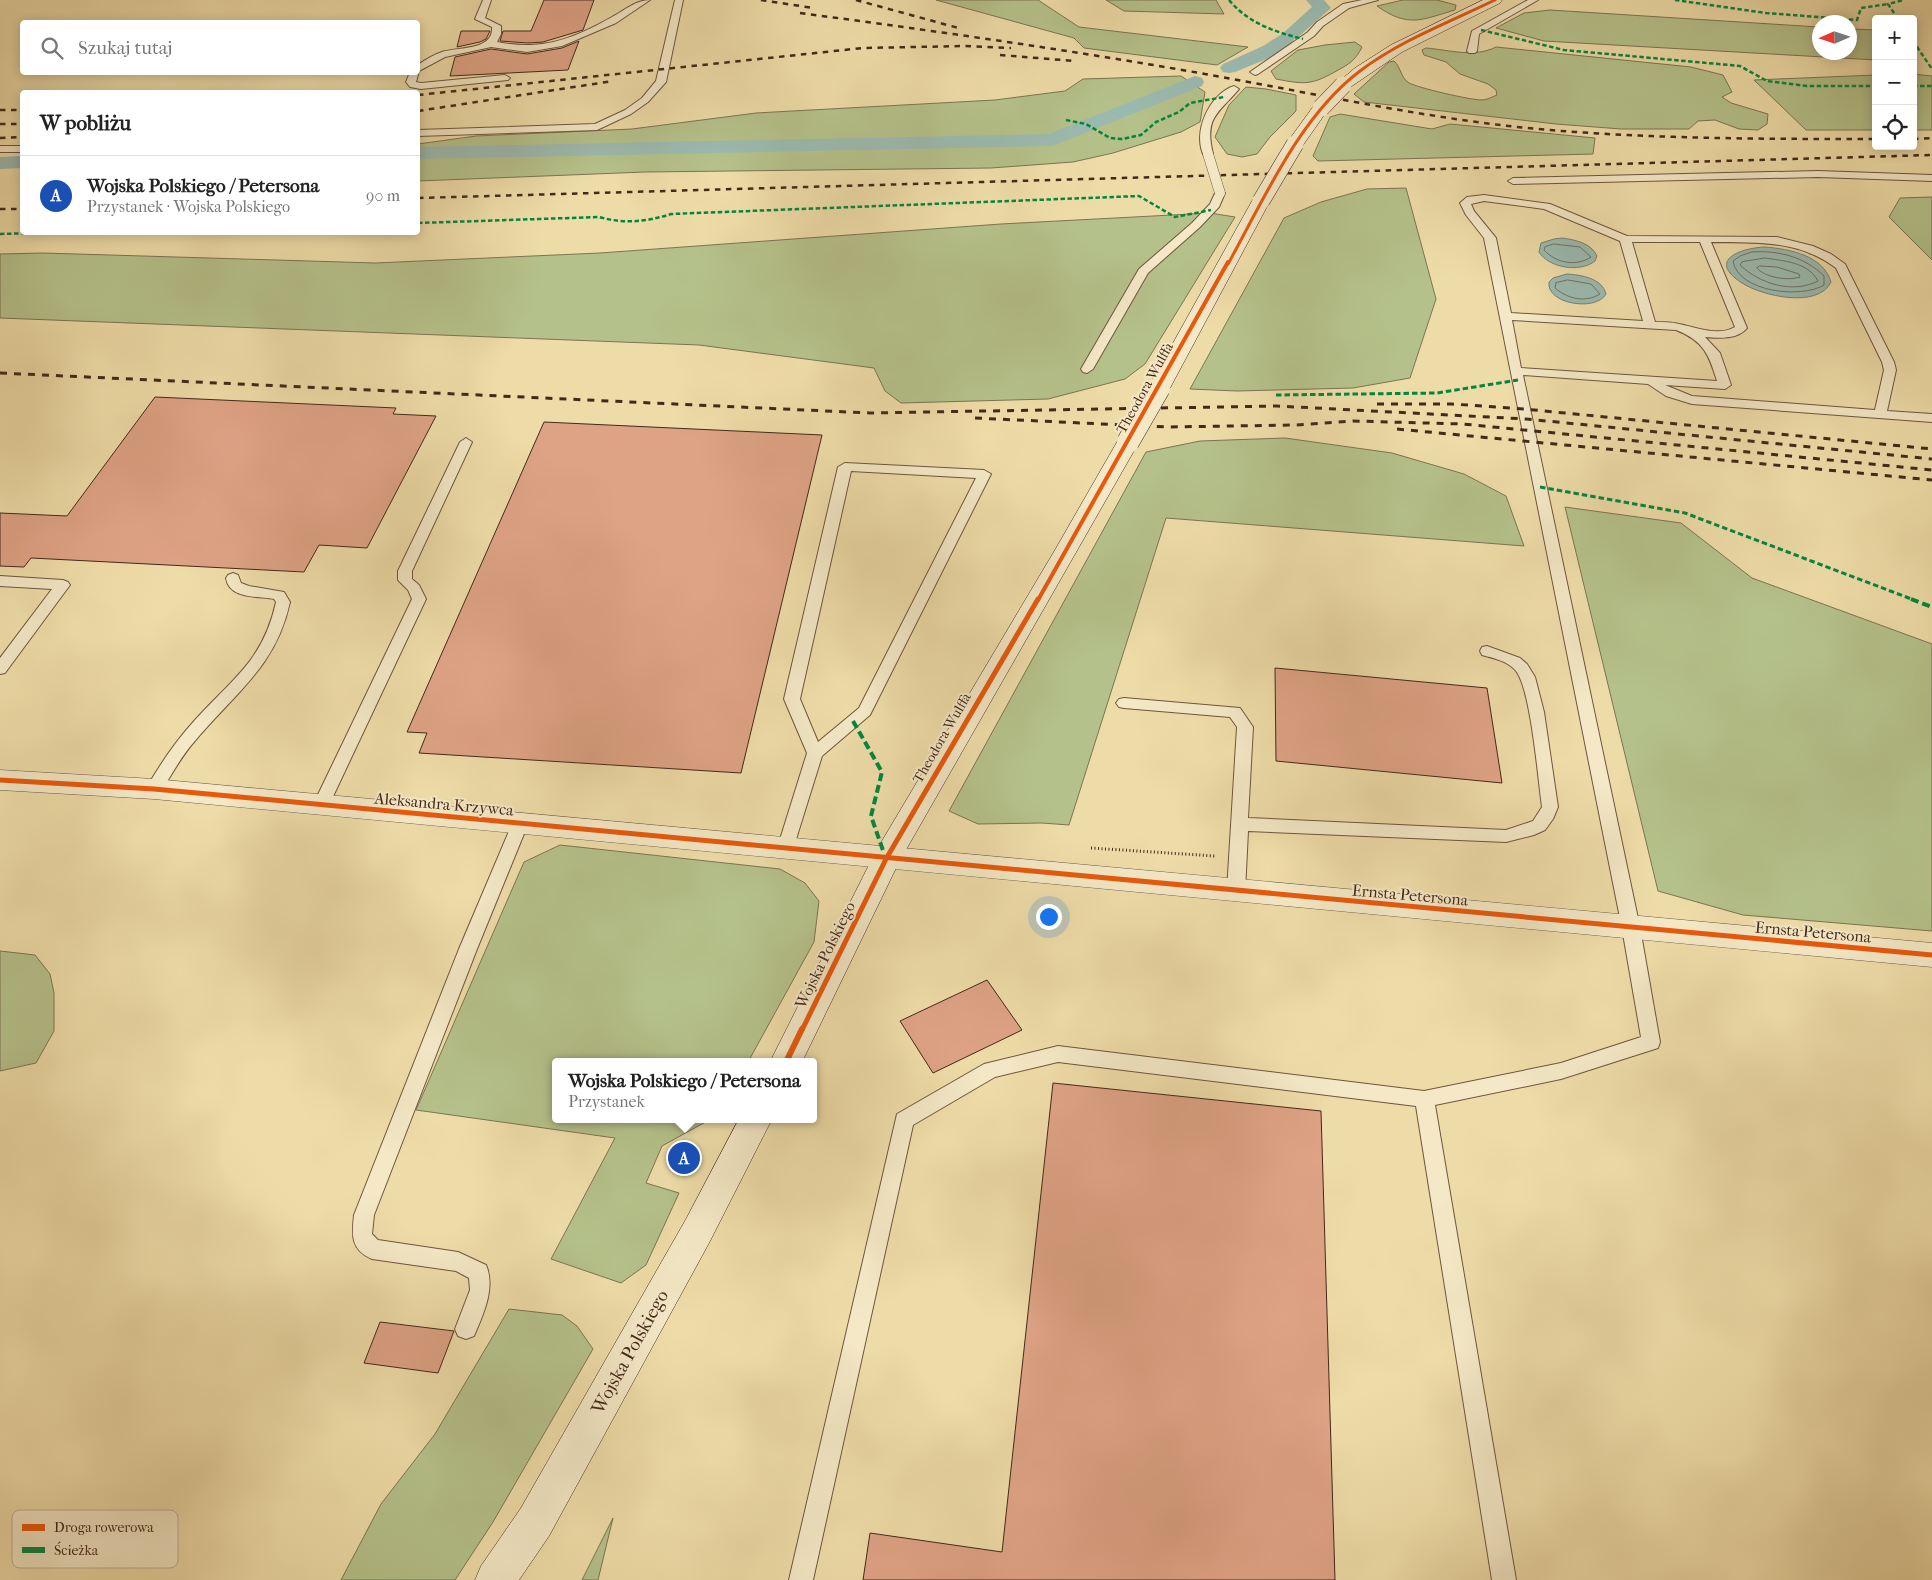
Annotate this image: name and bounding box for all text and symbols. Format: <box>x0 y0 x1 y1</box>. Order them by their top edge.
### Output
north arrow <box>1812 15 1857 60</box>
map controls <box>1872 15 1917 150</box>
button: + <box>1872 15 1917 60</box>
search box <box>20 20 420 75</box>
icon: search <box>38 34 66 62</box>
text: Szukaj tutaj <box>78 37 172 59</box>
button: − <box>1872 60 1917 105</box>
button: locate <box>1872 105 1917 150</box>
text: W pobliżu <box>40 111 131 135</box>
text: Wojska Polskiego / Petersona <box>87 175 319 197</box>
text: A <box>51 186 61 205</box>
text: 90 m <box>366 186 400 205</box>
text: Przystanek · Wojska Polskiego <box>87 197 290 216</box>
street label: Theodora Wulffa <box>1113 339 1177 437</box>
street label: Theodora Wulffa <box>909 689 975 786</box>
street label: Aleksandra Krzywca <box>373 788 515 820</box>
street label: Ernsta Petersona <box>1351 880 1469 910</box>
street label: Wojska Polskiego <box>790 898 859 1013</box>
your location <box>1036 904 1062 930</box>
street label: Ernsta Petersona <box>1754 917 1872 947</box>
popup <box>552 1058 817 1123</box>
text: Wojska Polskiego / Petersona <box>568 1070 801 1092</box>
text: Przystanek <box>568 1092 645 1111</box>
pin: A <box>668 1139 700 1177</box>
street label: Wojska Polskiego <box>586 1286 673 1419</box>
legend <box>12 1510 178 1568</box>
text: Droga rowerowa <box>54 1519 154 1536</box>
text: Ścieżka <box>54 1541 99 1559</box>

